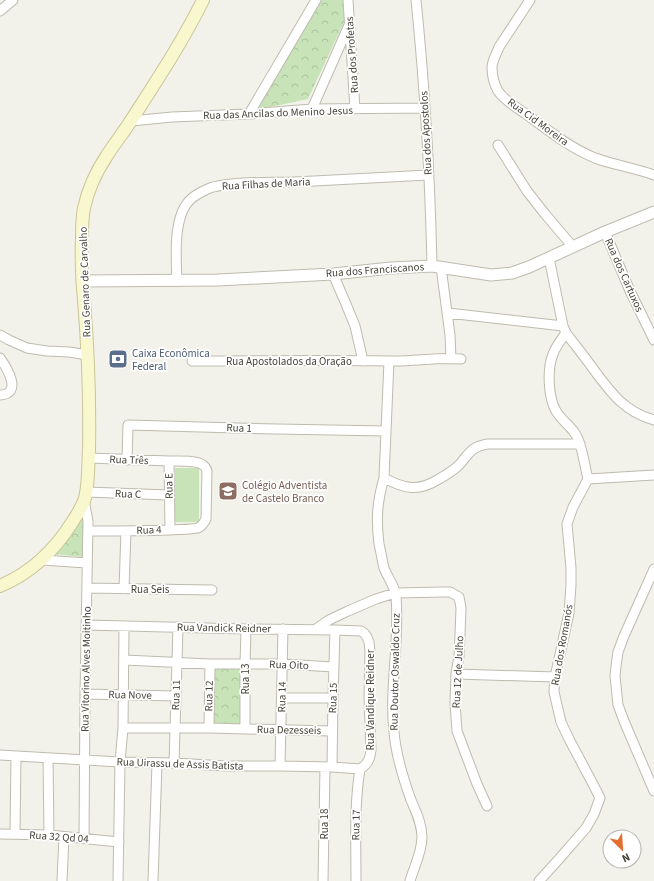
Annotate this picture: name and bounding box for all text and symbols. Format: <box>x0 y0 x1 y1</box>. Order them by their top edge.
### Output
street label: Rua dos Profetas <box>342 16 362 94</box>
street label: Rua dos Apostolos <box>416 90 436 175</box>
street label: Rua Cid Moreira <box>504 95 572 149</box>
street label: Rua das Ancilas do Menino Jesus <box>203 103 354 123</box>
street label: Rua Filhas de Maria <box>221 174 311 194</box>
street label: Rua Genaro de Carvalho <box>76 226 94 338</box>
street label: Rua dos Cartuxos <box>601 236 647 315</box>
street label: Rua dos Franciscanos <box>325 259 425 281</box>
place label: Caixa Econômica Federal <box>132 346 210 374</box>
bank icon: Caixa Econômica Federal <box>107 348 129 370</box>
street label: Rua Apostolados da Oração <box>226 354 352 369</box>
street label: Rua 1 <box>226 420 252 436</box>
street label: Rua Três <box>109 452 149 468</box>
street label: Rua E <box>161 473 177 499</box>
place label: Colégio Adventista de Castelo Branco <box>242 478 327 506</box>
school or university icon: Colégio Adventista de Castelo Branco <box>217 480 239 502</box>
street label: Rua C <box>115 486 141 502</box>
street label: Rua 4 <box>136 522 163 538</box>
street label: Rua Seis <box>131 582 170 597</box>
street label: Rua dos Romanós <box>547 603 577 687</box>
street label: Rua Vitorino Alves Moitinho <box>77 606 95 732</box>
street label: Rua Doutor Oswaldo Cruz <box>386 613 404 731</box>
street label: Rua Vandick Reidner <box>177 620 271 636</box>
street label: Rua 12 de Julho <box>449 635 467 709</box>
street label: Rua Vandique Reidner <box>363 649 378 751</box>
street label: Rua Oito <box>269 657 309 673</box>
street label: Rua 13 <box>238 664 253 694</box>
street label: Rua 11 <box>168 679 184 711</box>
street label: Rua 12 <box>201 680 217 712</box>
street label: Rua 14 <box>274 681 290 713</box>
street label: Rua 15 <box>325 682 341 714</box>
street label: Rua Nove <box>108 687 152 703</box>
street label: Rua Dezesseis <box>257 722 322 738</box>
street label: Rua Uirassu de Assis Batista <box>116 754 244 774</box>
street label: Rua 18 <box>317 808 332 839</box>
street label: Rua 17 <box>348 809 364 841</box>
street label: Rua 32 Qd 04 <box>29 827 90 847</box>
north arrow <box>602 829 642 869</box>
text: N <box>620 849 633 866</box>

